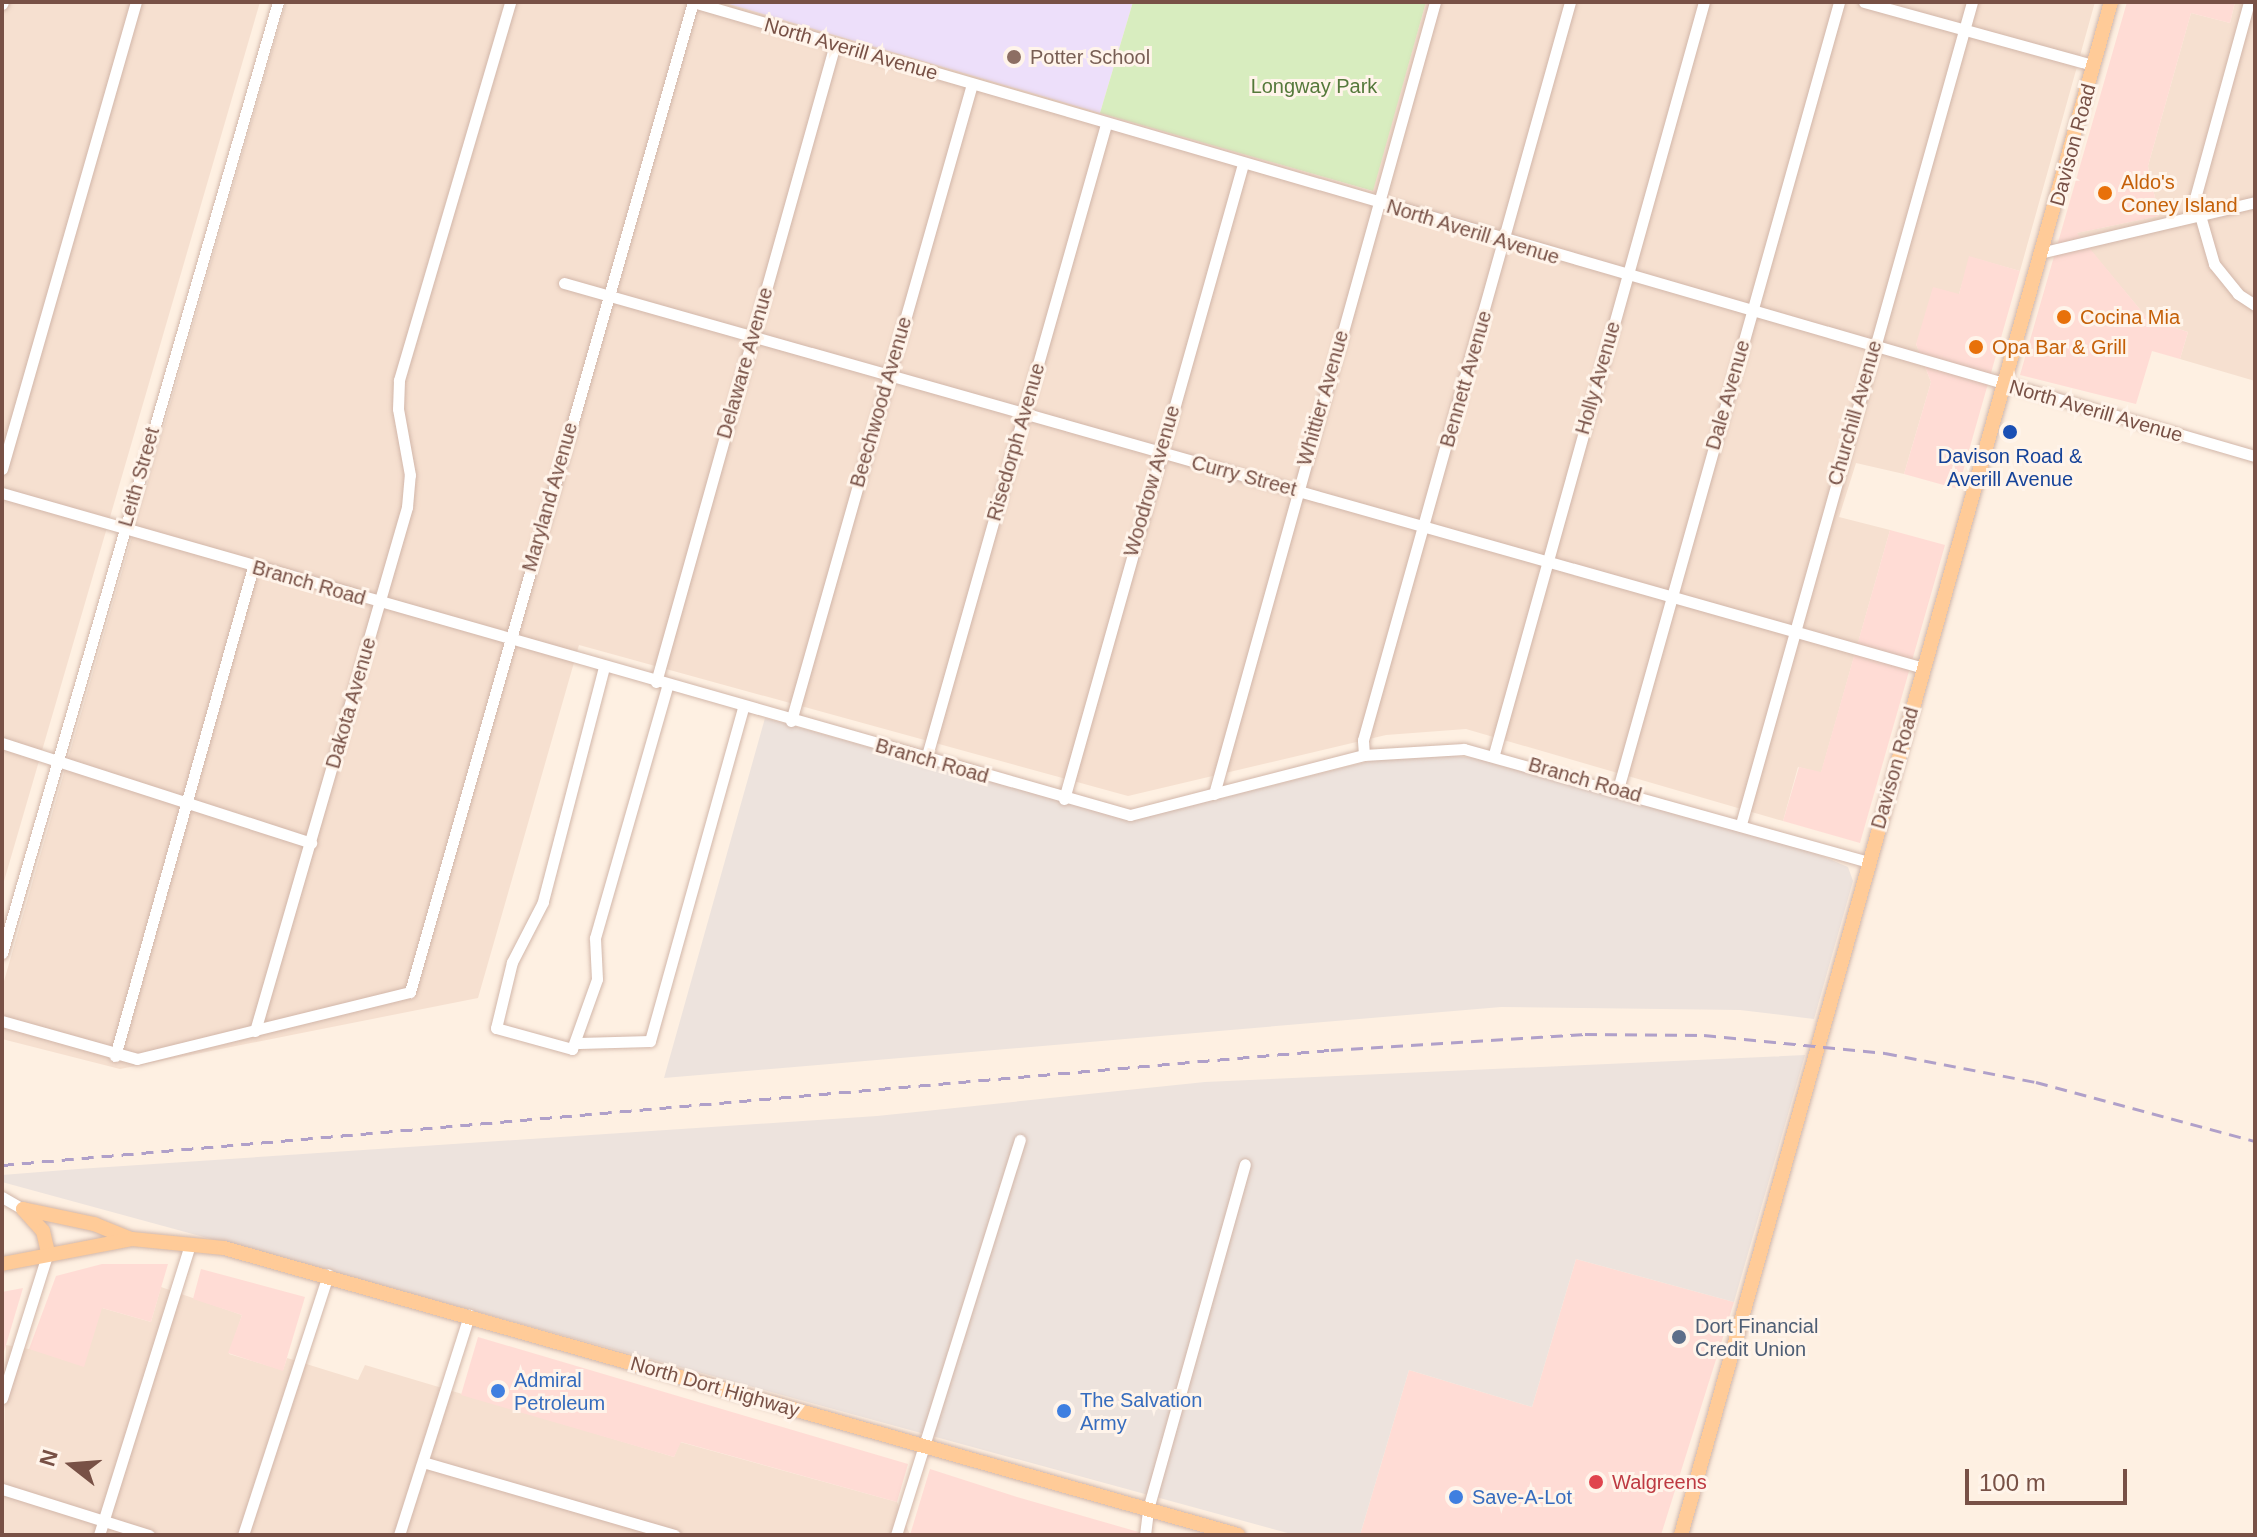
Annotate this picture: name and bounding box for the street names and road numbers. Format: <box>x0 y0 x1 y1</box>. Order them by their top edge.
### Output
street label: North Averill Avenue <box>760 12 942 86</box>
street label: Davison Road <box>2045 81 2101 209</box>
street label: North Averill Avenue <box>1383 194 1563 270</box>
street label: Delaware Avenue <box>712 284 778 442</box>
street label: Bennett Avenue <box>1435 307 1497 451</box>
street label: Beechwood Avenue <box>845 313 917 491</box>
street label: Holly Avenue <box>1570 318 1626 438</box>
street label: Whittier Avenue <box>1292 327 1354 469</box>
street label: Dale Avenue <box>1701 337 1755 453</box>
street label: Churchill Avenue <box>1823 337 1887 489</box>
street label: Risedorph Avenue <box>982 360 1050 524</box>
street label: North Averill Avenue <box>2005 374 2187 448</box>
street label: Woodrow Avenue <box>1119 402 1185 560</box>
street label: Maryland Avenue <box>517 419 583 575</box>
street label: Leith Street <box>113 425 165 529</box>
street label: Curry Street <box>1189 450 1299 502</box>
street label: Branch Road <box>250 555 368 611</box>
street label: Dakota Avenue <box>321 634 381 772</box>
street label: Davison Road <box>1866 704 1924 832</box>
street label: Branch Road <box>873 733 991 789</box>
street label: Branch Road <box>1526 752 1644 808</box>
street label: North Dort Highway <box>628 1351 802 1423</box>

